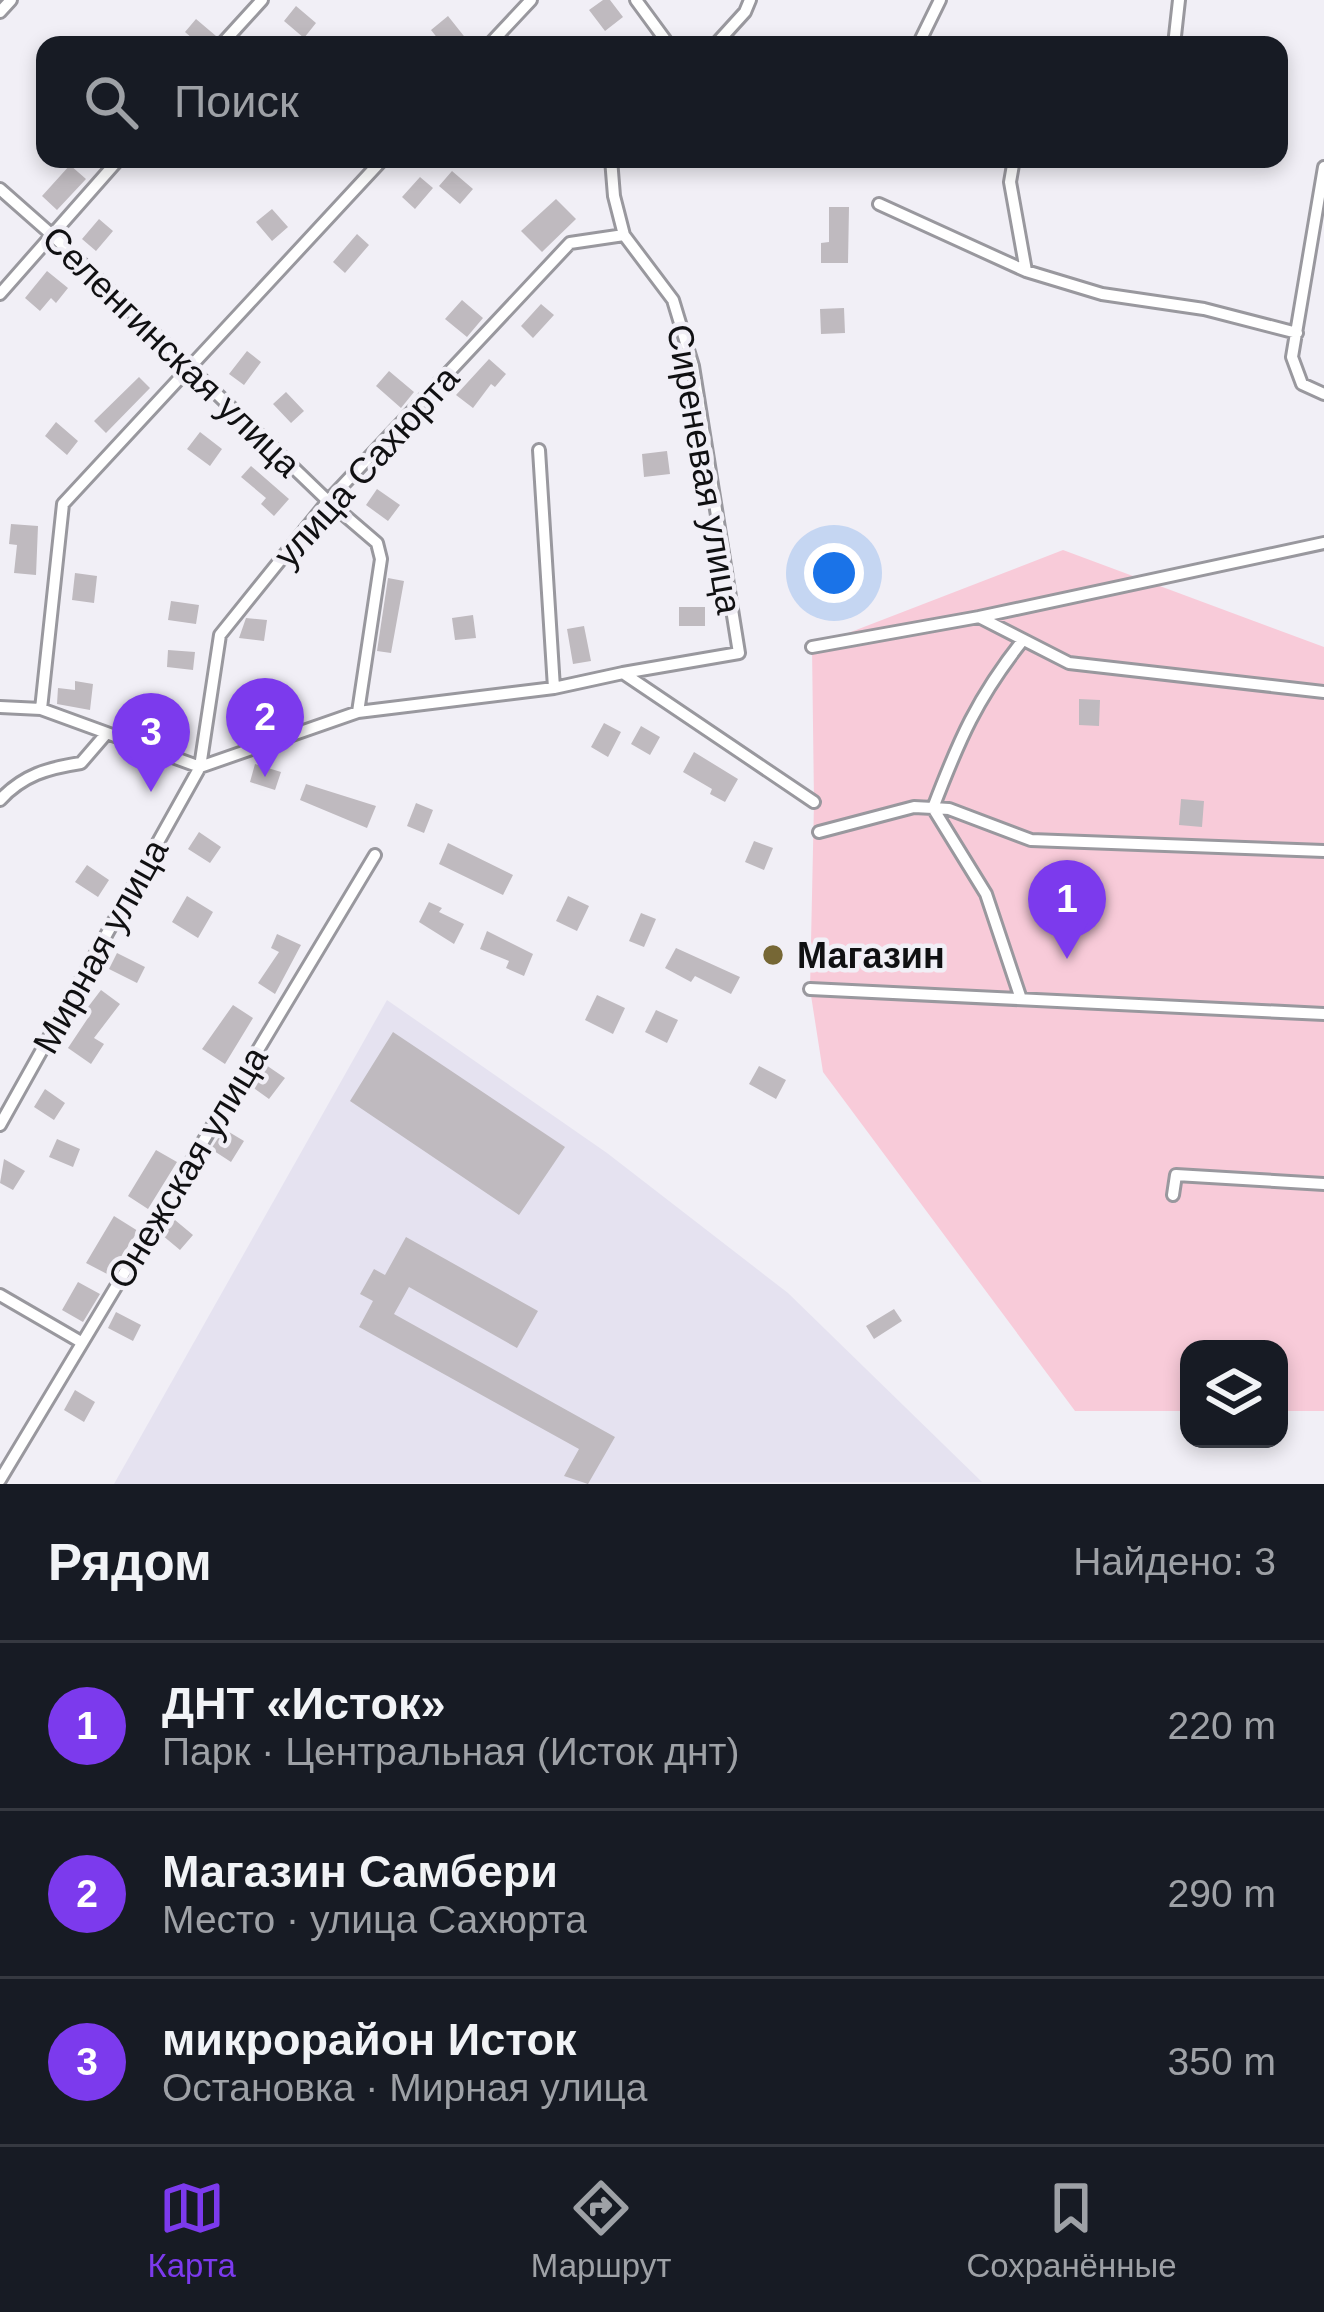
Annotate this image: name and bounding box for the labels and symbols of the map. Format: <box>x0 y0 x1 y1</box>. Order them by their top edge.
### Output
street label: Селенгинская улица <box>34 218 310 486</box>
street label: Сиреневая улица <box>659 321 750 618</box>
street label: улица Сахюрта <box>266 357 468 575</box>
your location <box>804 543 864 603</box>
pin: 2 <box>226 678 304 777</box>
pin: 3 <box>112 693 190 792</box>
street label: Мирная улица <box>25 831 177 1060</box>
pin: 1 <box>1028 860 1106 959</box>
place label: Магазин <box>797 935 945 976</box>
marker: Магазин <box>760 942 786 968</box>
street label: Онежская улица <box>99 1038 276 1296</box>

